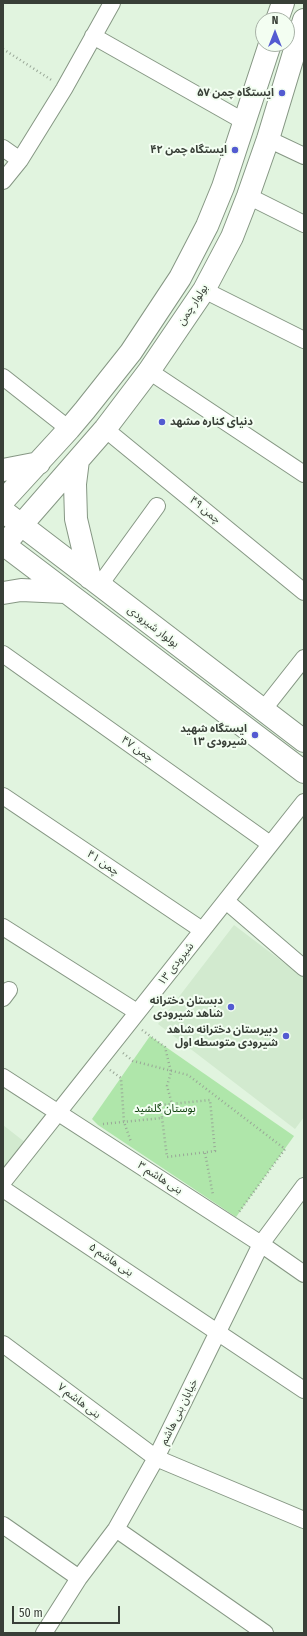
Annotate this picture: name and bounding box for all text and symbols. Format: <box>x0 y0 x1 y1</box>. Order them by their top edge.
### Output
north arrow <box>255 12 295 52</box>
text: N <box>272 14 278 27</box>
place label: ایستگاه چمن ۵۷ <box>197 86 274 100</box>
marker: ایستگاه چمن ۵۷ <box>277 88 287 98</box>
place label: ایستگاه چمن ۴۲ <box>150 143 227 157</box>
marker: ایستگاه چمن ۴۲ <box>230 145 240 155</box>
street label: بولوار چمن <box>175 282 211 328</box>
place label: دنیای کناره مشهد <box>170 415 253 429</box>
marker: دنیای کناره مشهد <box>157 417 167 427</box>
street label: چمن ۴۹ <box>187 494 223 526</box>
street label: بولوار شیرودی <box>125 603 181 651</box>
place label: ایستگاه شهید شیرودی ۱۳ <box>180 722 247 748</box>
marker: ایستگاه شهید شیرودی ۱۳ <box>250 730 260 740</box>
street label: چمن ۴۷ <box>118 733 156 765</box>
street label: چمن ۴۱ <box>84 847 122 879</box>
street label: شیرودی ۱۳ <box>155 940 197 988</box>
place label: دبستان دخترانه شاهد شیرودی <box>150 994 223 1020</box>
marker: دبستان دخترانه شاهد شیرودی <box>226 1002 236 1012</box>
place label: دبیرستان دخترانه شاهد شیرودی متوسطه اول <box>167 1023 278 1049</box>
marker: دبیرستان دخترانه شاهد شیرودی متوسطه اول <box>281 1031 291 1041</box>
park label: بوستان گلشید <box>134 1102 196 1116</box>
street label: بنی هاشم ۳ <box>135 1159 185 1197</box>
street label: بنی هاشم ۵ <box>86 1240 136 1280</box>
street label: خیابان بنی هاشم <box>157 1377 201 1447</box>
street label: بنی هاشم ۷ <box>55 1380 103 1422</box>
scale bar <box>14 1598 122 1624</box>
text: 50 m <box>19 1606 43 1620</box>

